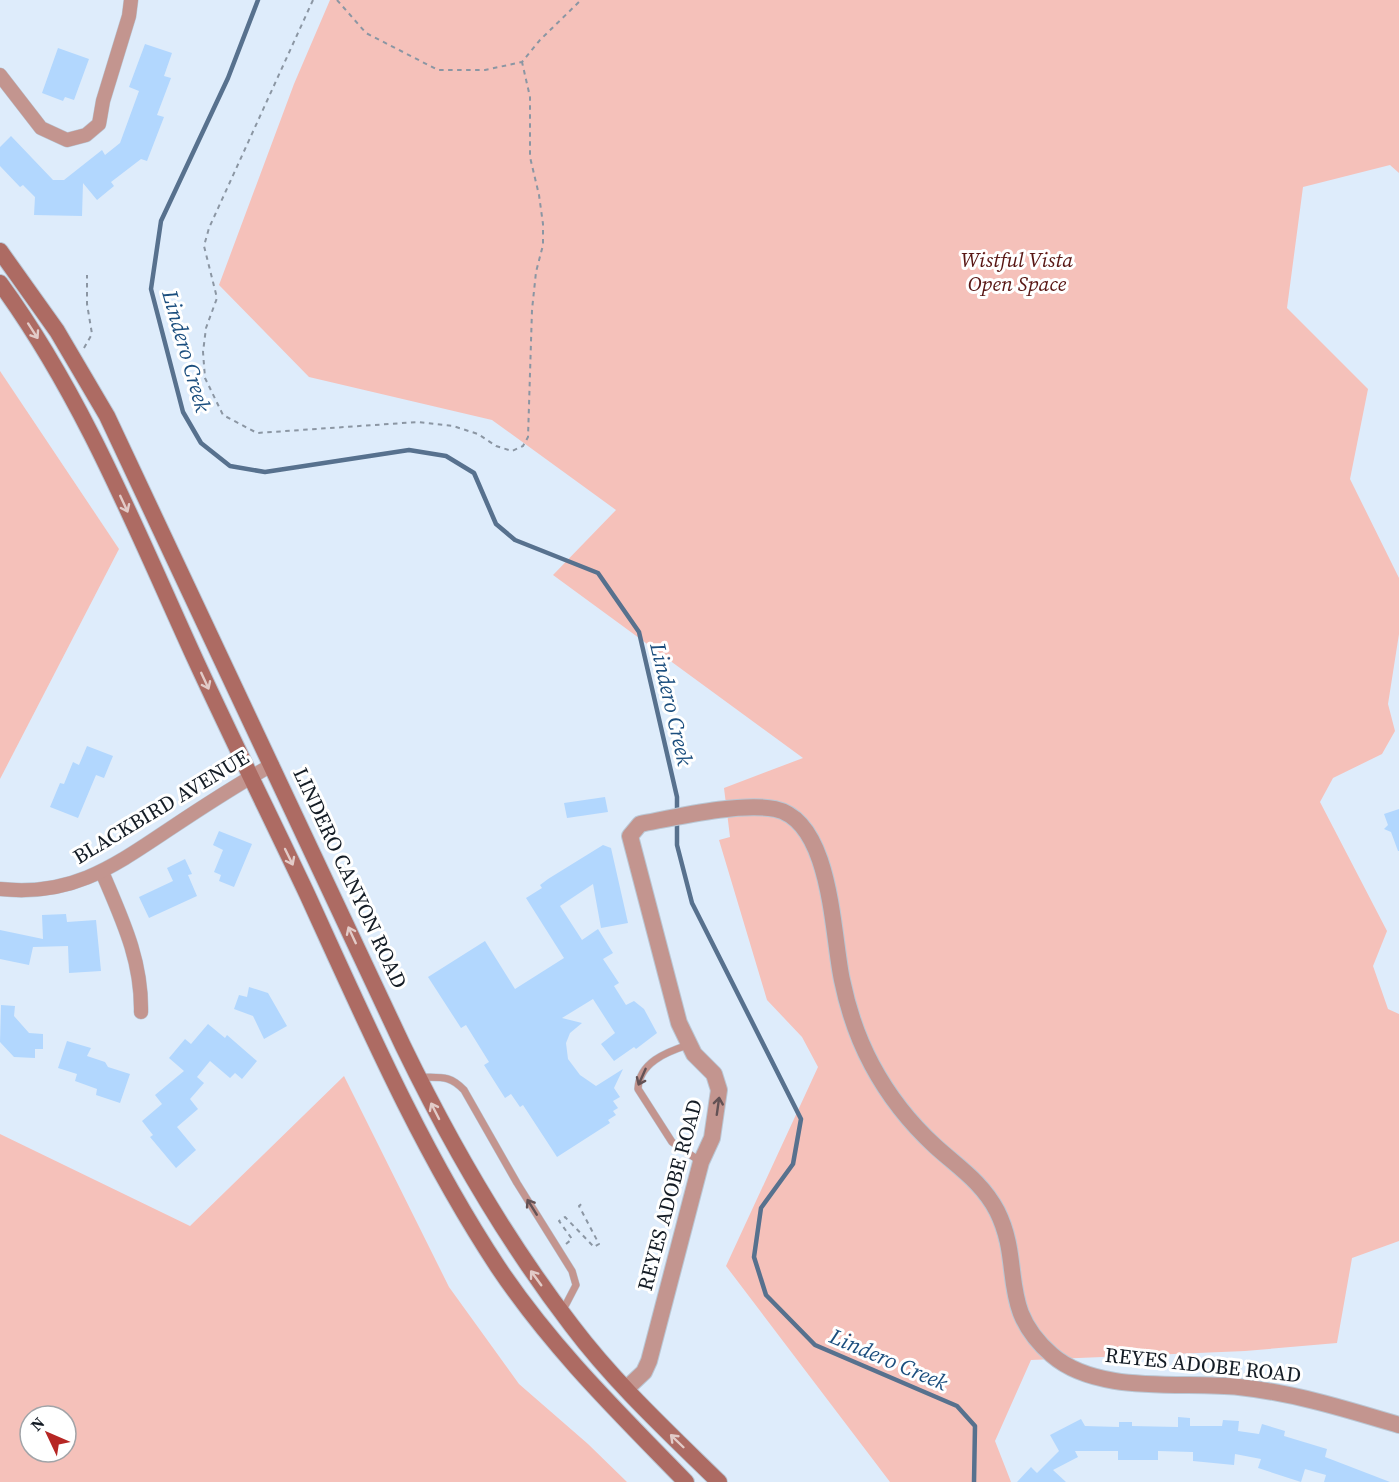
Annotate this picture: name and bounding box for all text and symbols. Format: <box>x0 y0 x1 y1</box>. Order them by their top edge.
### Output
park label: Wistful Vista Open Space <box>961 245 1073 298</box>
water label: Lindero Creek <box>155 286 219 416</box>
one-way arrow <box>28 322 40 339</box>
one-way arrow <box>118 494 130 512</box>
water label: Lindero Creek <box>643 638 701 769</box>
one-way arrow <box>200 671 211 689</box>
street label: BLACKBIRD AVENUE <box>67 742 254 871</box>
street label: LINDERO CANYON ROAD <box>287 763 414 993</box>
one-way arrow <box>283 848 295 866</box>
one-way arrow <box>345 927 357 945</box>
one-way arrow <box>636 1068 647 1086</box>
street label: REYES ADOBE ROAD <box>630 1096 709 1294</box>
one-way arrow <box>712 1097 723 1117</box>
one-way arrow <box>429 1103 440 1121</box>
one-way arrow <box>525 1199 537 1216</box>
one-way arrow <box>530 1270 542 1286</box>
water label: Lindero Creek <box>824 1320 953 1398</box>
street label: REYES ADOBE ROAD <box>1104 1340 1303 1389</box>
north arrow <box>18 1404 78 1464</box>
text: N <box>25 1411 49 1435</box>
one-way arrow <box>670 1434 685 1448</box>

